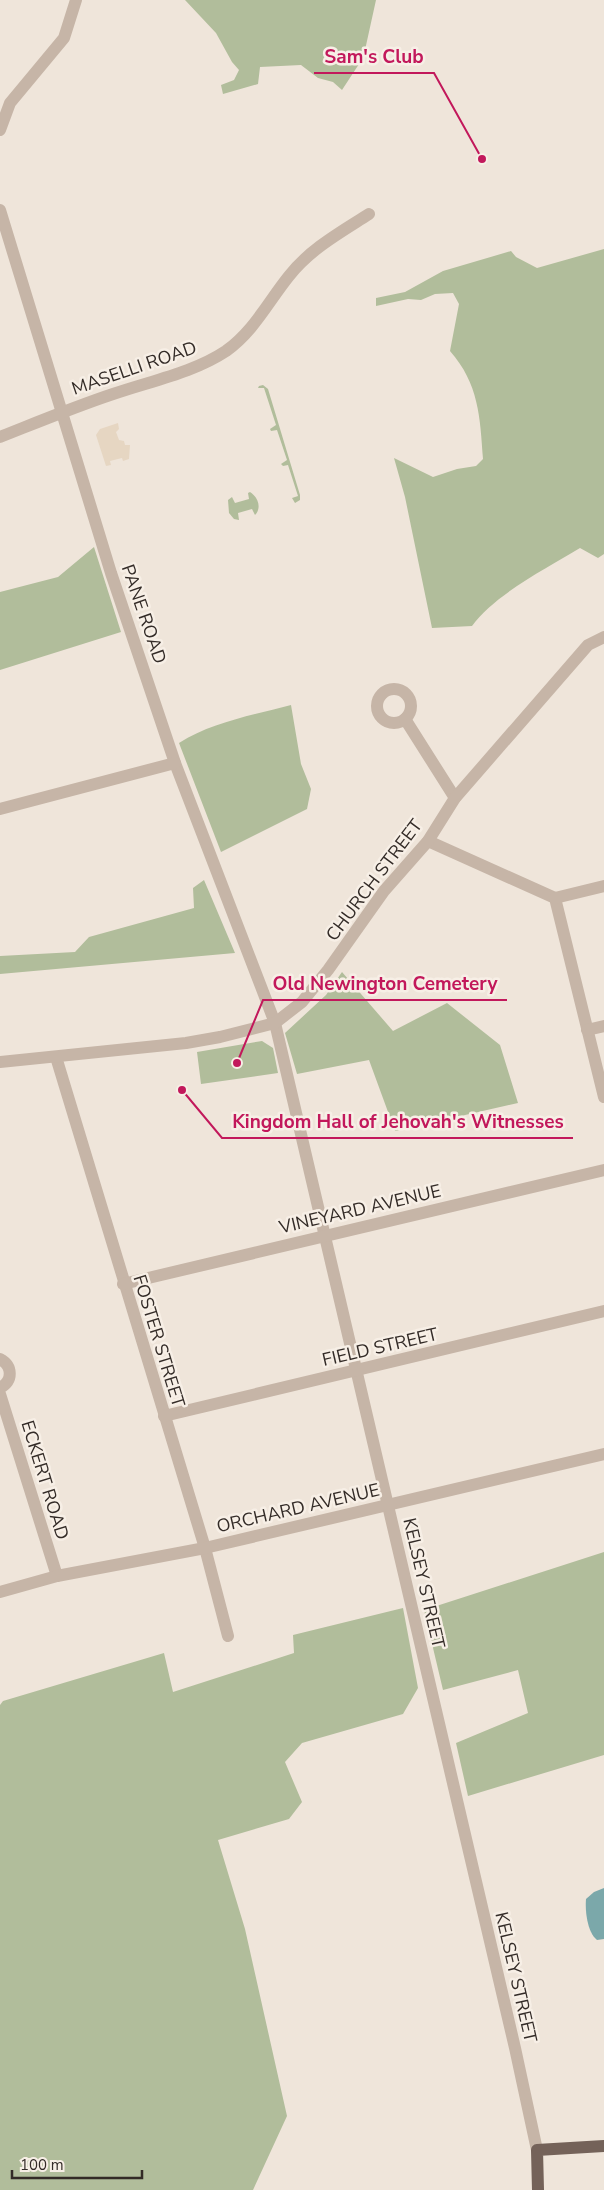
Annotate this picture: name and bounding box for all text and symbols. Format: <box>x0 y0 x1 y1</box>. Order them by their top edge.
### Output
callout: Sam's Club <box>314 39 434 73</box>
text: Sam's Club <box>324 44 424 70</box>
street label: MASELLI ROAD <box>68 335 200 401</box>
street label: PANE ROAD <box>116 561 172 667</box>
street label: CHURCH STREET <box>320 814 428 946</box>
callout: Old Newington Cemetery <box>263 966 507 1000</box>
text: Old Newington Cemetery <box>273 971 498 997</box>
callout: Kingdom Hall of Jehovah's Witnesses <box>222 1104 573 1138</box>
text: Kingdom Hall of Jehovah's Witnesses <box>232 1109 564 1135</box>
street label: VINEYARD AVENUE <box>276 1179 443 1240</box>
street label: FOSTER STREET <box>127 1272 191 1410</box>
street label: FIELD STREET <box>320 1322 440 1372</box>
street label: ECKERT ROAD <box>15 1417 75 1543</box>
street label: ORCHARD AVENUE <box>214 1478 382 1538</box>
street label: KELSEY STREET <box>397 1515 451 1651</box>
street label: KELSEY STREET <box>489 1909 543 2045</box>
scale bar <box>12 2148 142 2180</box>
text: 100 m <box>20 2155 64 2175</box>

